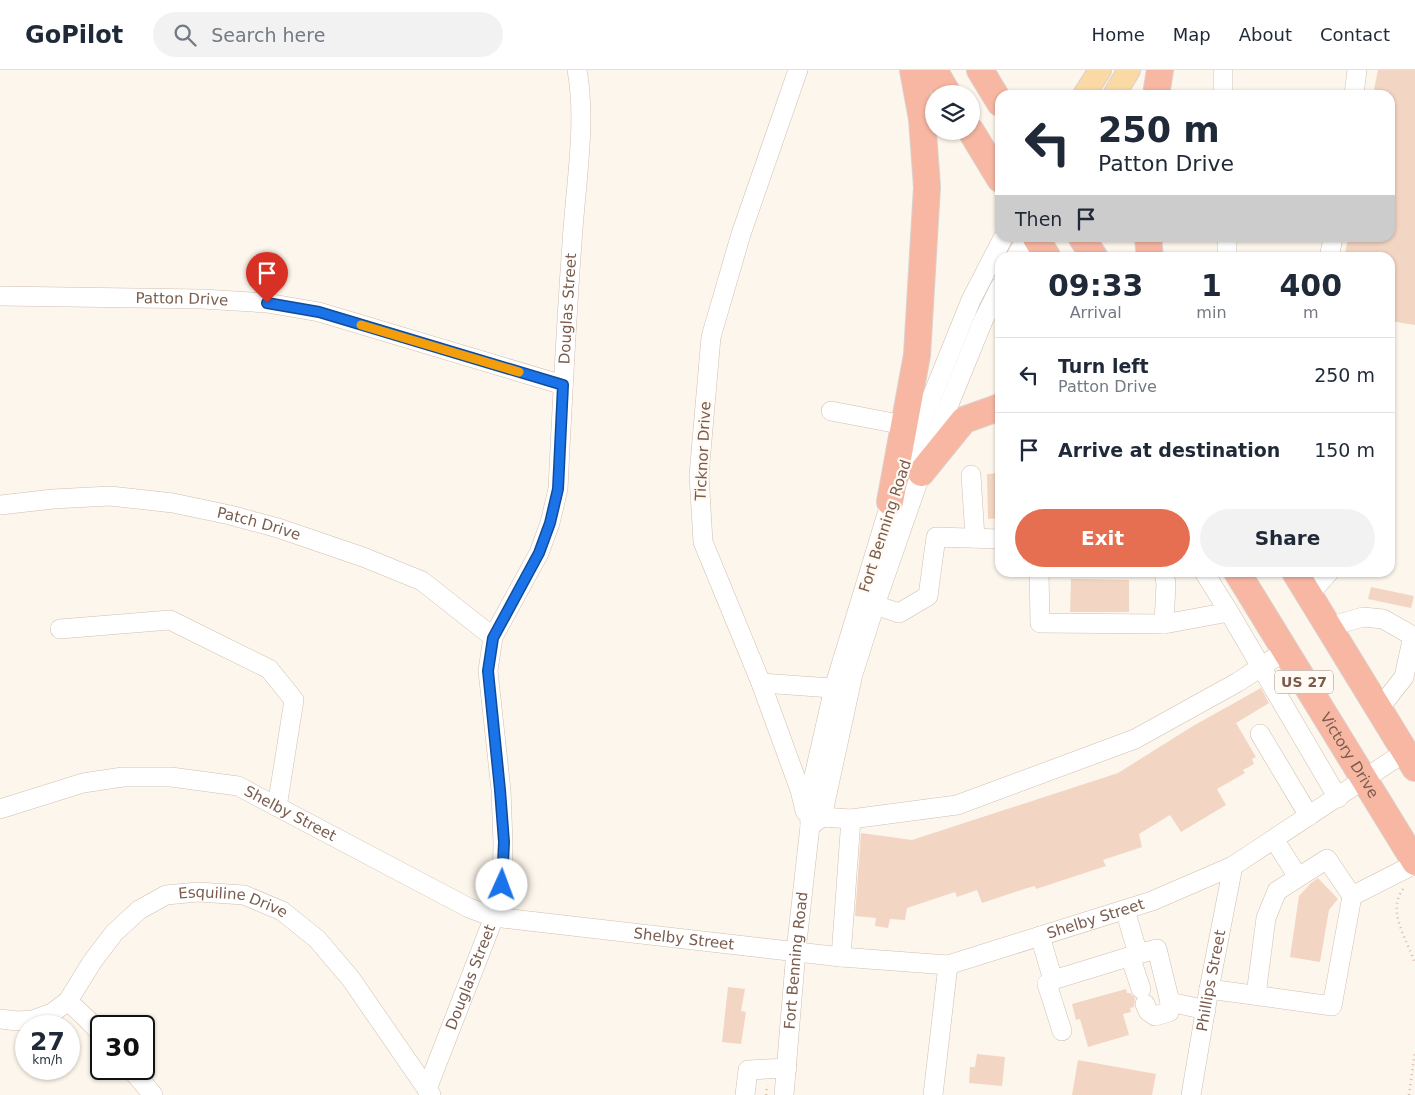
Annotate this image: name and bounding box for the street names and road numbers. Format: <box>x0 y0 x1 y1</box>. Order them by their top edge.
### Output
street label: Douglas Street <box>555 252 580 365</box>
street label: Patton Drive <box>135 289 229 310</box>
street label: Ticknor Drive <box>691 401 715 502</box>
street label: Fort Benning Road <box>855 457 915 595</box>
street label: Patch Drive <box>215 503 303 544</box>
road number: US 27 <box>1275 670 1333 694</box>
street label: Victory Drive <box>1316 709 1383 801</box>
street label: Shelby Street <box>241 782 339 845</box>
street label: Esquiline Drive <box>177 883 292 921</box>
street label: Fort Benning Road <box>780 891 812 1030</box>
street label: Shelby Street <box>1044 895 1147 942</box>
street label: Douglas Street <box>442 922 499 1032</box>
street label: Shelby Street <box>633 924 735 954</box>
street label: Phillips Street <box>1193 928 1229 1033</box>

